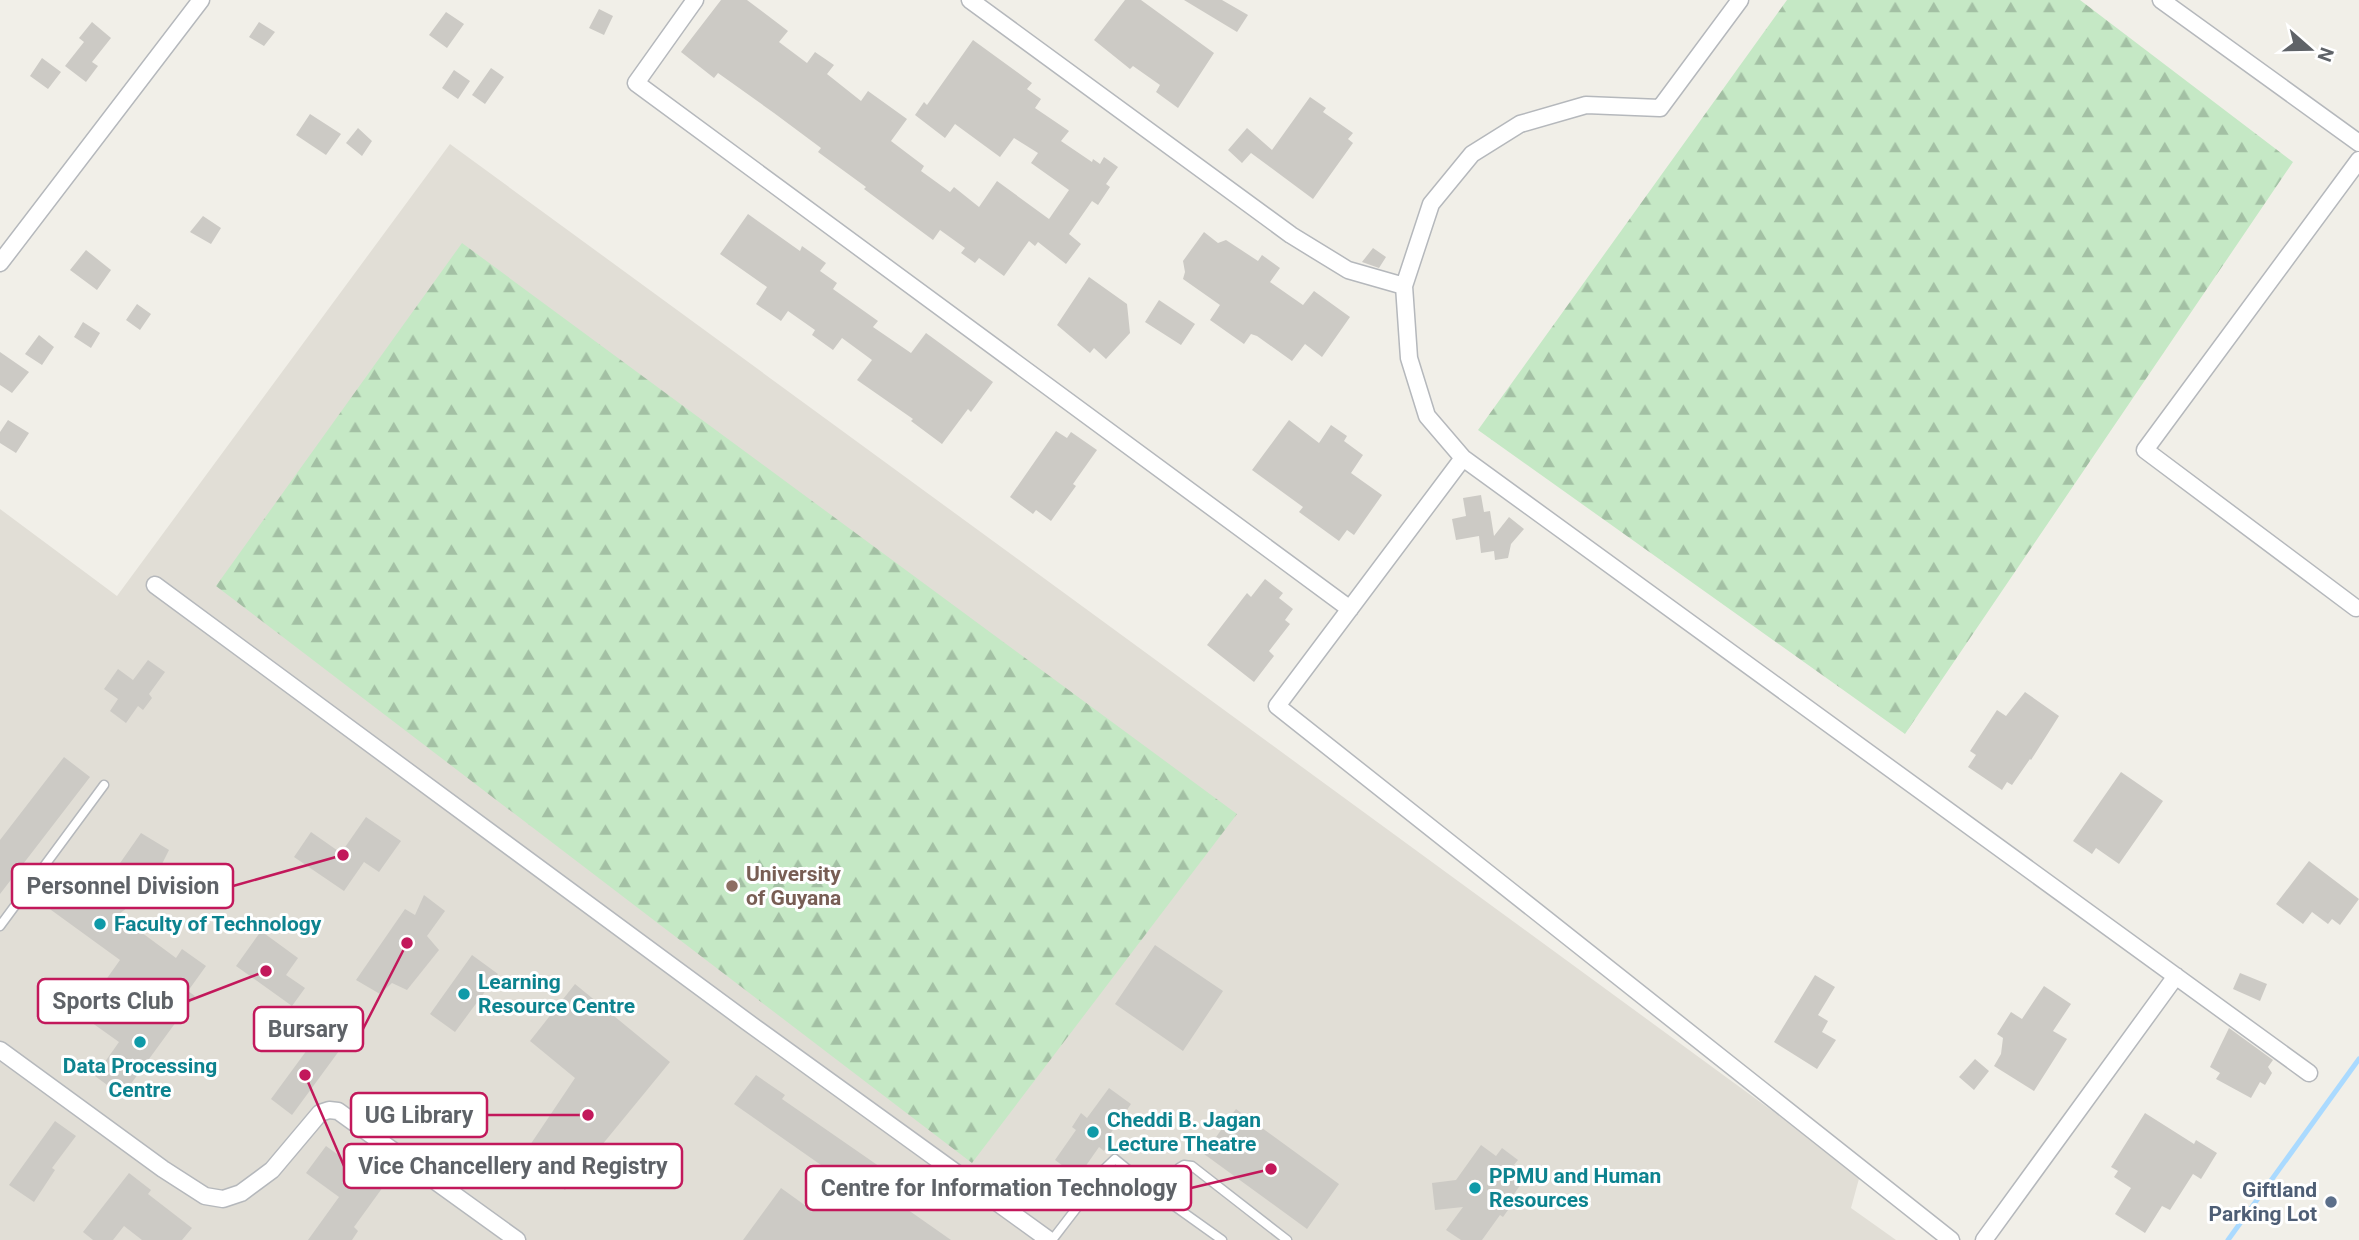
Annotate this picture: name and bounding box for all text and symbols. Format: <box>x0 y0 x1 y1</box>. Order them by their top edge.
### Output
north arrow <box>2275 14 2345 84</box>
text: N <box>2312 44 2339 65</box>
place label: University of Guyana <box>746 862 841 910</box>
callout: Personnel Division <box>12 864 233 908</box>
text: Personnel Division <box>27 873 219 900</box>
marker: University of Guyana <box>724 878 740 894</box>
place label: Faculty of Technology <box>114 912 322 936</box>
marker: Faculty of Technology <box>92 916 108 932</box>
place label: Learning Resource Centre <box>478 970 635 1018</box>
callout: Sports Club <box>38 979 188 1023</box>
marker: Learning Resource Centre <box>456 986 472 1002</box>
text: Sports Club <box>52 988 174 1015</box>
callout: Bursary <box>254 1007 363 1051</box>
text: Bursary <box>268 1016 349 1043</box>
marker: Data Processing Centre <box>132 1034 148 1050</box>
place label: Data Processing Centre <box>63 1054 217 1102</box>
callout: UG Library <box>351 1093 487 1137</box>
text: UG Library <box>365 1102 474 1129</box>
place label: Cheddi B. Jagan Lecture Theatre <box>1107 1108 1261 1156</box>
marker: Cheddi B. Jagan Lecture Theatre <box>1085 1124 1101 1140</box>
callout: Vice Chancellery and Registry <box>344 1144 682 1188</box>
text: Vice Chancellery and Registry <box>358 1153 668 1180</box>
place label: PPMU and Human Resources <box>1489 1164 1661 1212</box>
callout: Centre for Information Technology <box>806 1166 1191 1210</box>
text: Centre for Information Technology <box>821 1175 1178 1202</box>
place label: Giftland Parking Lot <box>2209 1178 2317 1226</box>
marker: PPMU and Human Resources <box>1467 1180 1483 1196</box>
marker: Giftland Parking Lot <box>2323 1194 2339 1210</box>

